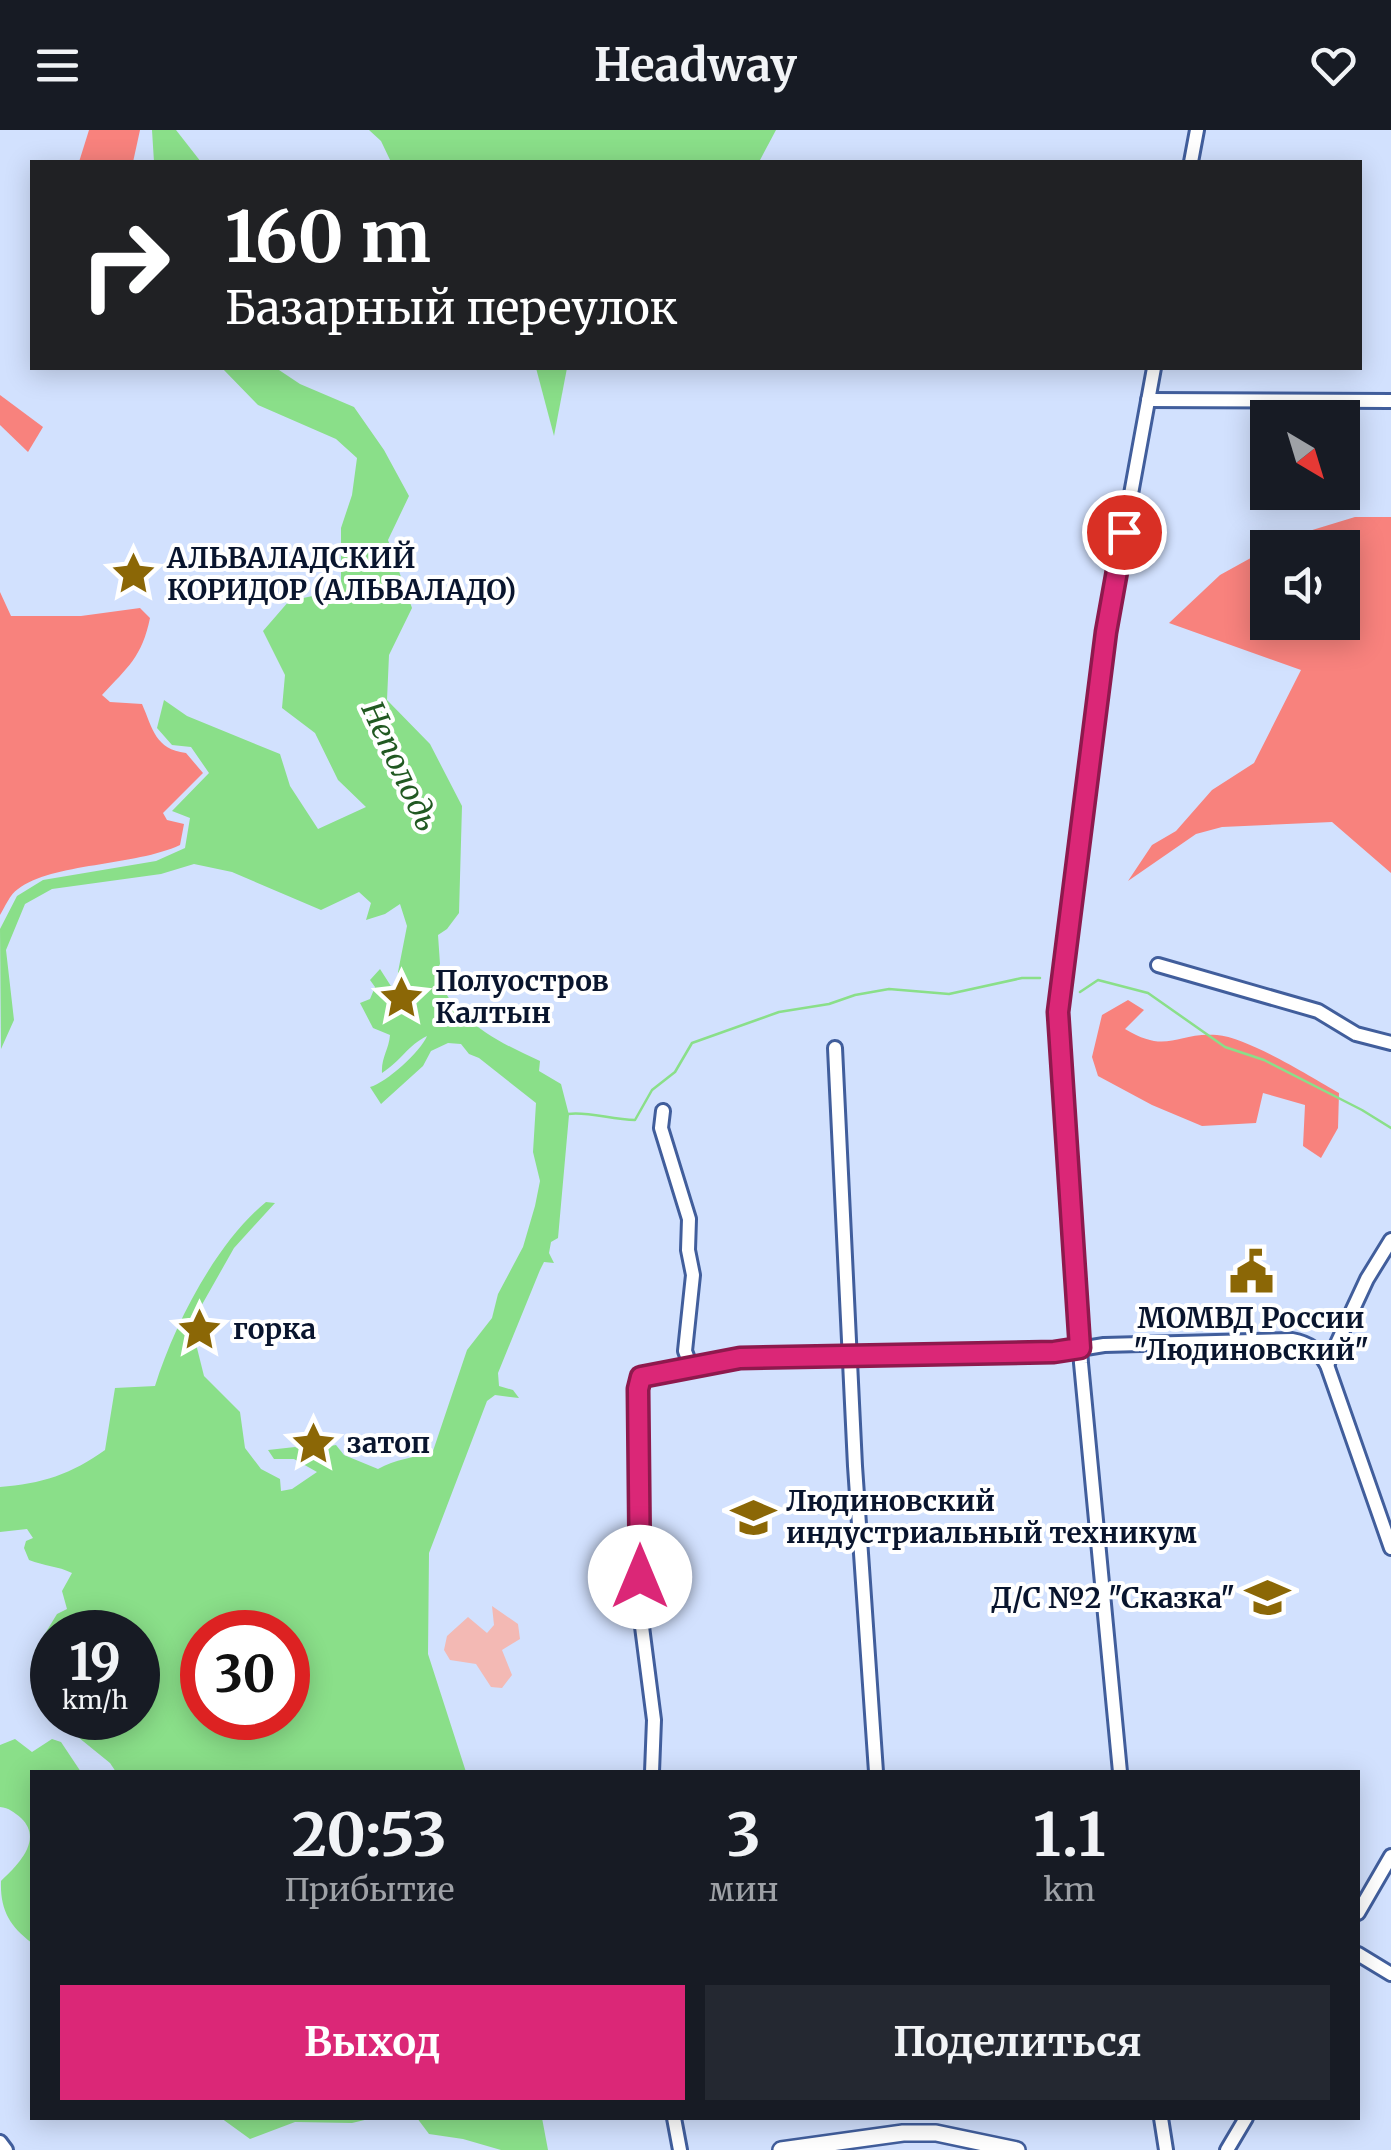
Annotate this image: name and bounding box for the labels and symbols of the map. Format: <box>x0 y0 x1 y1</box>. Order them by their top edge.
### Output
north arrow <box>1250 400 1360 510</box>
pin <box>1082 490 1167 575</box>
place label: АЛЬВАЛАДСКИЙ КОРИДОР (АЛЬВАЛАДО) <box>166 540 516 608</box>
place icon: АЛЬВАЛАДСКИЙ КОРИДОР (АЛЬВАЛАДО) <box>110 550 158 598</box>
water label: Неполодь <box>353 695 447 837</box>
place label: Полуостров Калтын <box>435 963 609 1031</box>
place icon: Полуостров Калтын <box>378 973 426 1021</box>
public building icon: МОМВД России "Людиновский" <box>1227 1248 1275 1296</box>
place label: МОМВД России "Людиновский" <box>1133 1300 1369 1368</box>
place icon: горка <box>176 1305 224 1353</box>
place label: горка <box>233 1311 316 1347</box>
place icon: затоп <box>290 1419 338 1467</box>
place label: затоп <box>347 1425 430 1461</box>
place label: Людиновский индустриальный техникум <box>786 1483 1197 1551</box>
school or university icon: Людиновский индустриальный техникум <box>729 1493 777 1541</box>
position arrow <box>588 1525 692 1629</box>
school or university icon: Д/С №2 "Сказка" <box>1244 1574 1292 1622</box>
place label: Д/С №2 "Сказка" <box>991 1580 1235 1616</box>
speed limit sign: 30 <box>180 1610 310 1740</box>

